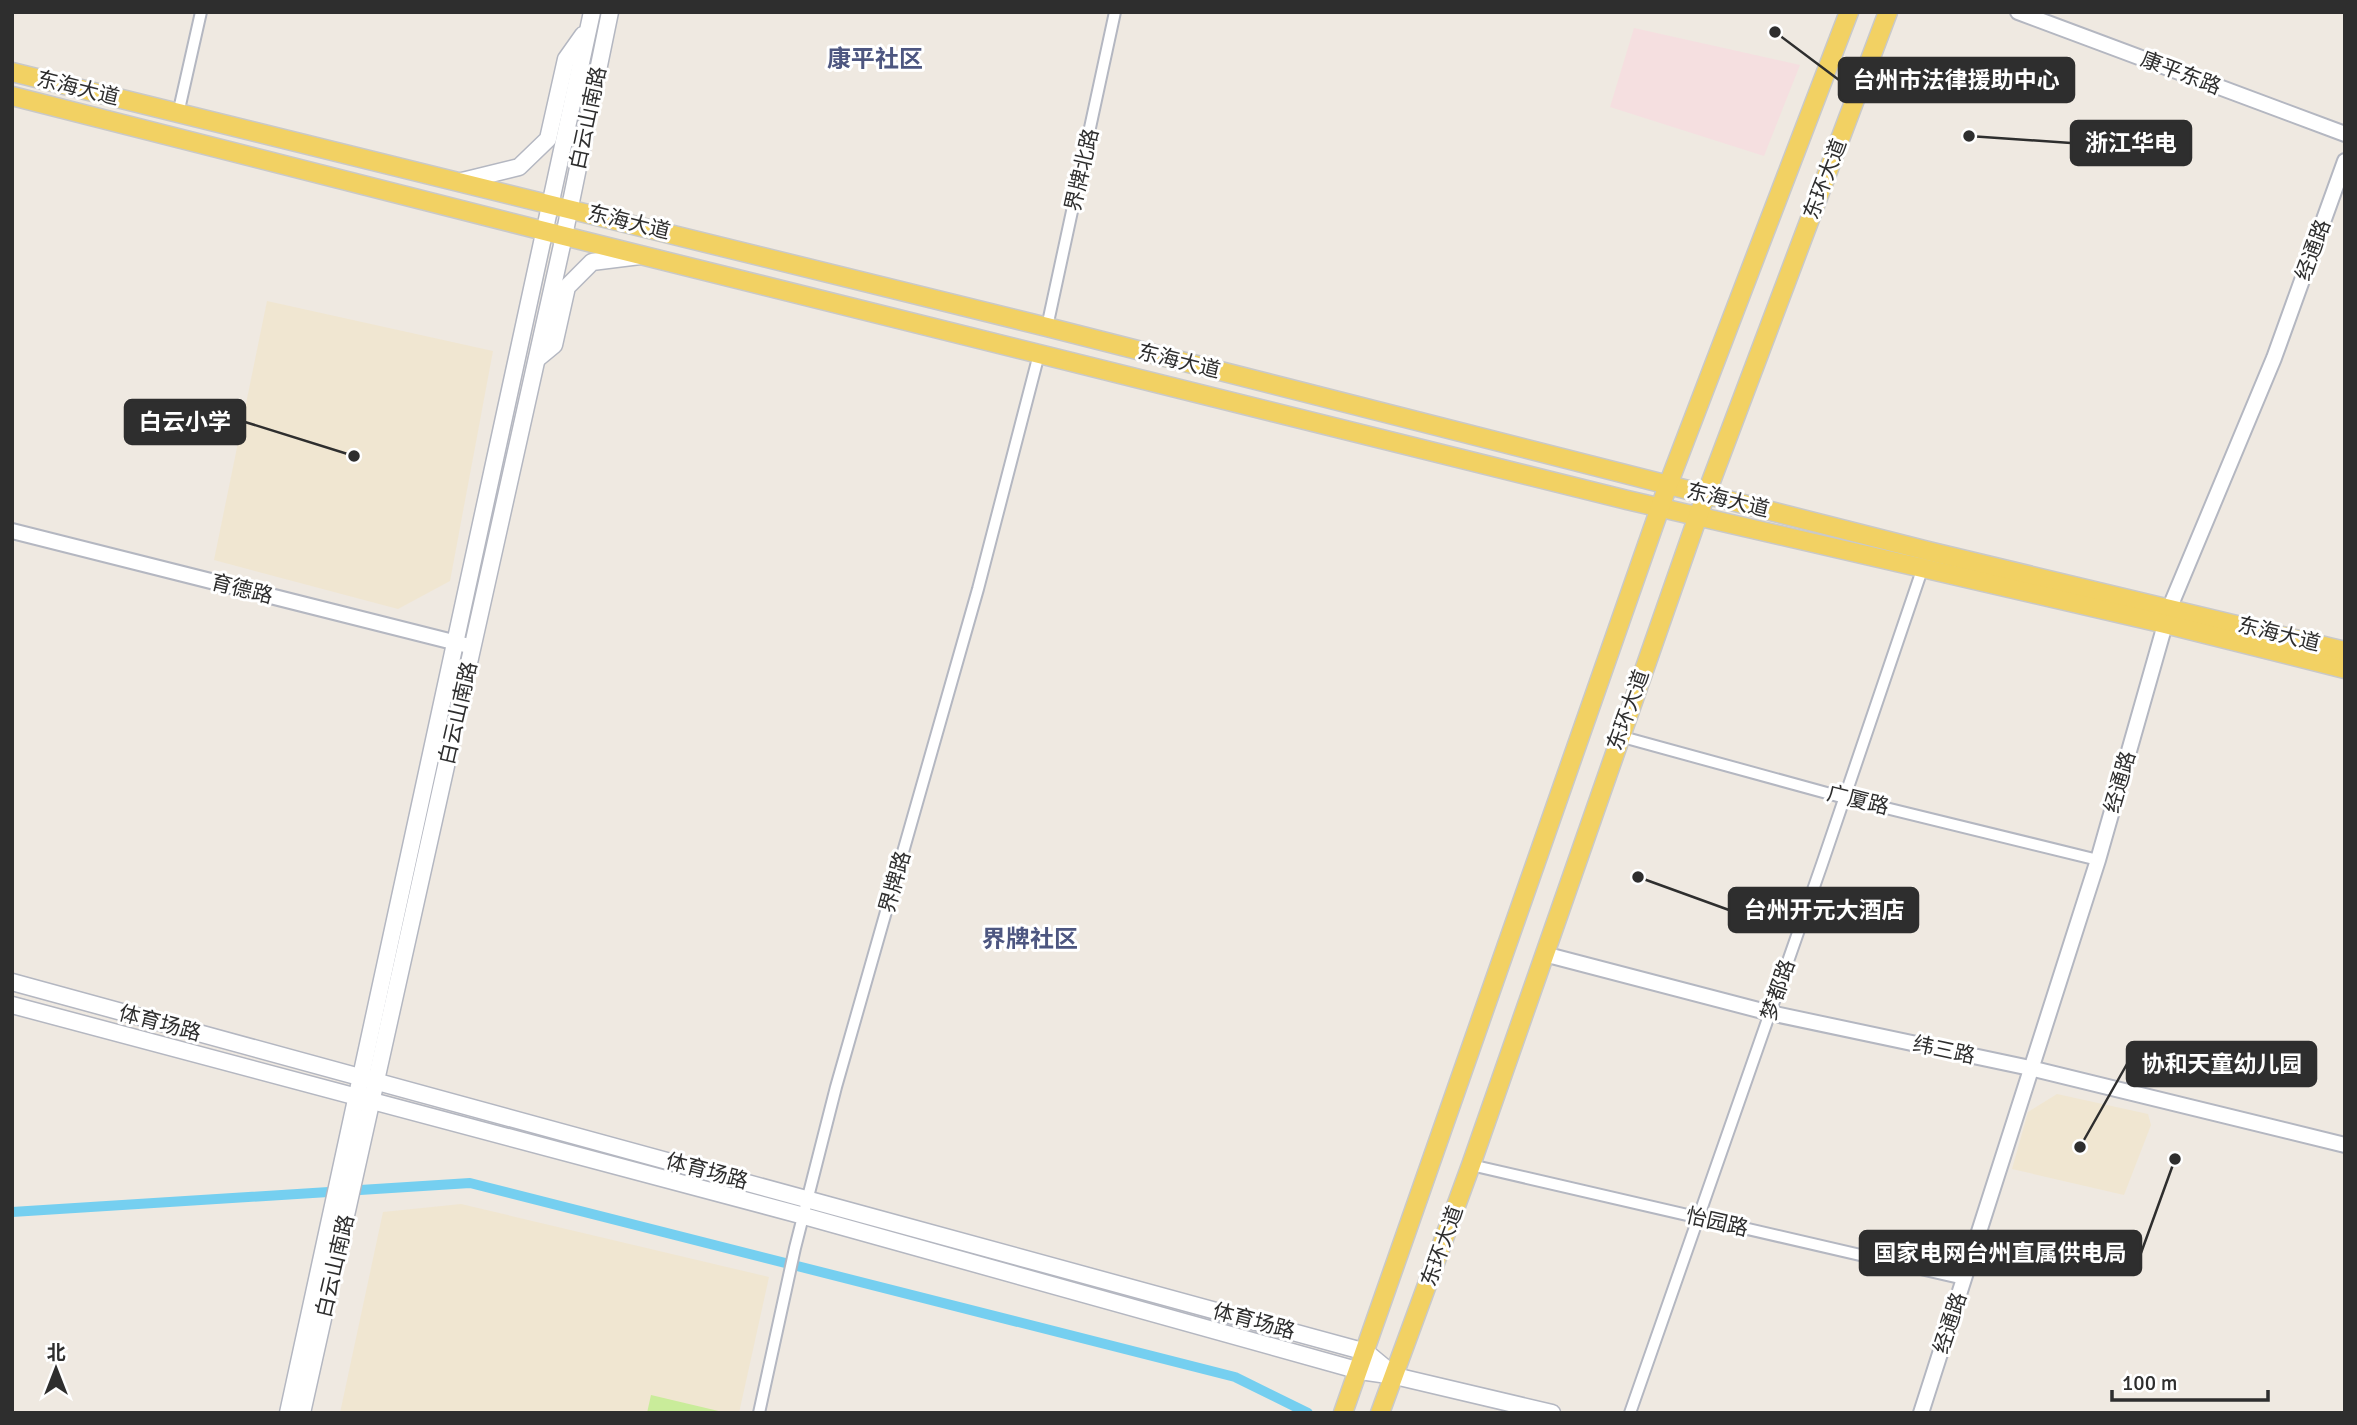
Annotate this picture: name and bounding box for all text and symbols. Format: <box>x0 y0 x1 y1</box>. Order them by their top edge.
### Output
district label: 康平社区 <box>827 44 923 74</box>
street label: 康平东路 <box>2137 46 2225 100</box>
callout: 台州市法律援助中心 <box>1839 58 2074 102</box>
street label: 白云山南路 <box>564 64 612 172</box>
street label: 东海大道 <box>34 65 122 111</box>
text: 台州市法律援助中心 <box>1853 66 2060 95</box>
callout: 浙江华电 <box>2071 121 2191 165</box>
street label: 界牌北路 <box>1060 126 1104 214</box>
text: 浙江华电 <box>2085 129 2177 158</box>
street label: 东环大道 <box>1798 135 1852 223</box>
street label: 东海大道 <box>585 199 673 245</box>
street label: 经通路 <box>2290 216 2336 284</box>
street label: 东海大道 <box>1135 338 1223 384</box>
callout: 白云小学 <box>125 400 245 444</box>
text: 白云小学 <box>139 408 231 437</box>
street label: 东海大道 <box>1684 477 1772 523</box>
street label: 育德路 <box>208 569 276 609</box>
street label: 东海大道 <box>2235 611 2323 657</box>
street label: 白云山南路 <box>434 659 482 767</box>
street label: 东环大道 <box>1601 666 1655 754</box>
street label: 经通路 <box>2099 748 2141 816</box>
street label: 广厦路 <box>1824 780 1892 820</box>
street label: 界牌路 <box>874 848 916 916</box>
callout: 台州开元大酒店 <box>1729 888 1918 932</box>
text: 台州开元大酒店 <box>1744 896 1905 925</box>
district label: 界牌社区 <box>982 924 1078 954</box>
street label: 梦都路 <box>1755 956 1801 1024</box>
street label: 体育场路 <box>116 1000 204 1046</box>
street label: 纬三路 <box>1910 1031 1978 1069</box>
callout: 协和天童幼儿园 <box>2127 1042 2316 1086</box>
text: 协和天童幼儿园 <box>2142 1050 2303 1079</box>
street label: 体育场路 <box>663 1148 751 1194</box>
street label: 东环大道 <box>1415 1202 1469 1290</box>
street label: 怡园路 <box>1683 1202 1751 1242</box>
street label: 白云山南路 <box>311 1212 359 1320</box>
callout: 国家电网台州直属供电局 <box>1860 1231 2141 1275</box>
text: 国家电网台州直属供电局 <box>1874 1239 2127 1268</box>
street label: 经通路 <box>1928 1289 1972 1357</box>
street label: 体育场路 <box>1210 1298 1298 1344</box>
north arrow <box>21 1334 91 1404</box>
text: 北 <box>46 1341 66 1365</box>
scale bar <box>2112 1358 2268 1402</box>
text: 100 m <box>2122 1370 2177 1396</box>

